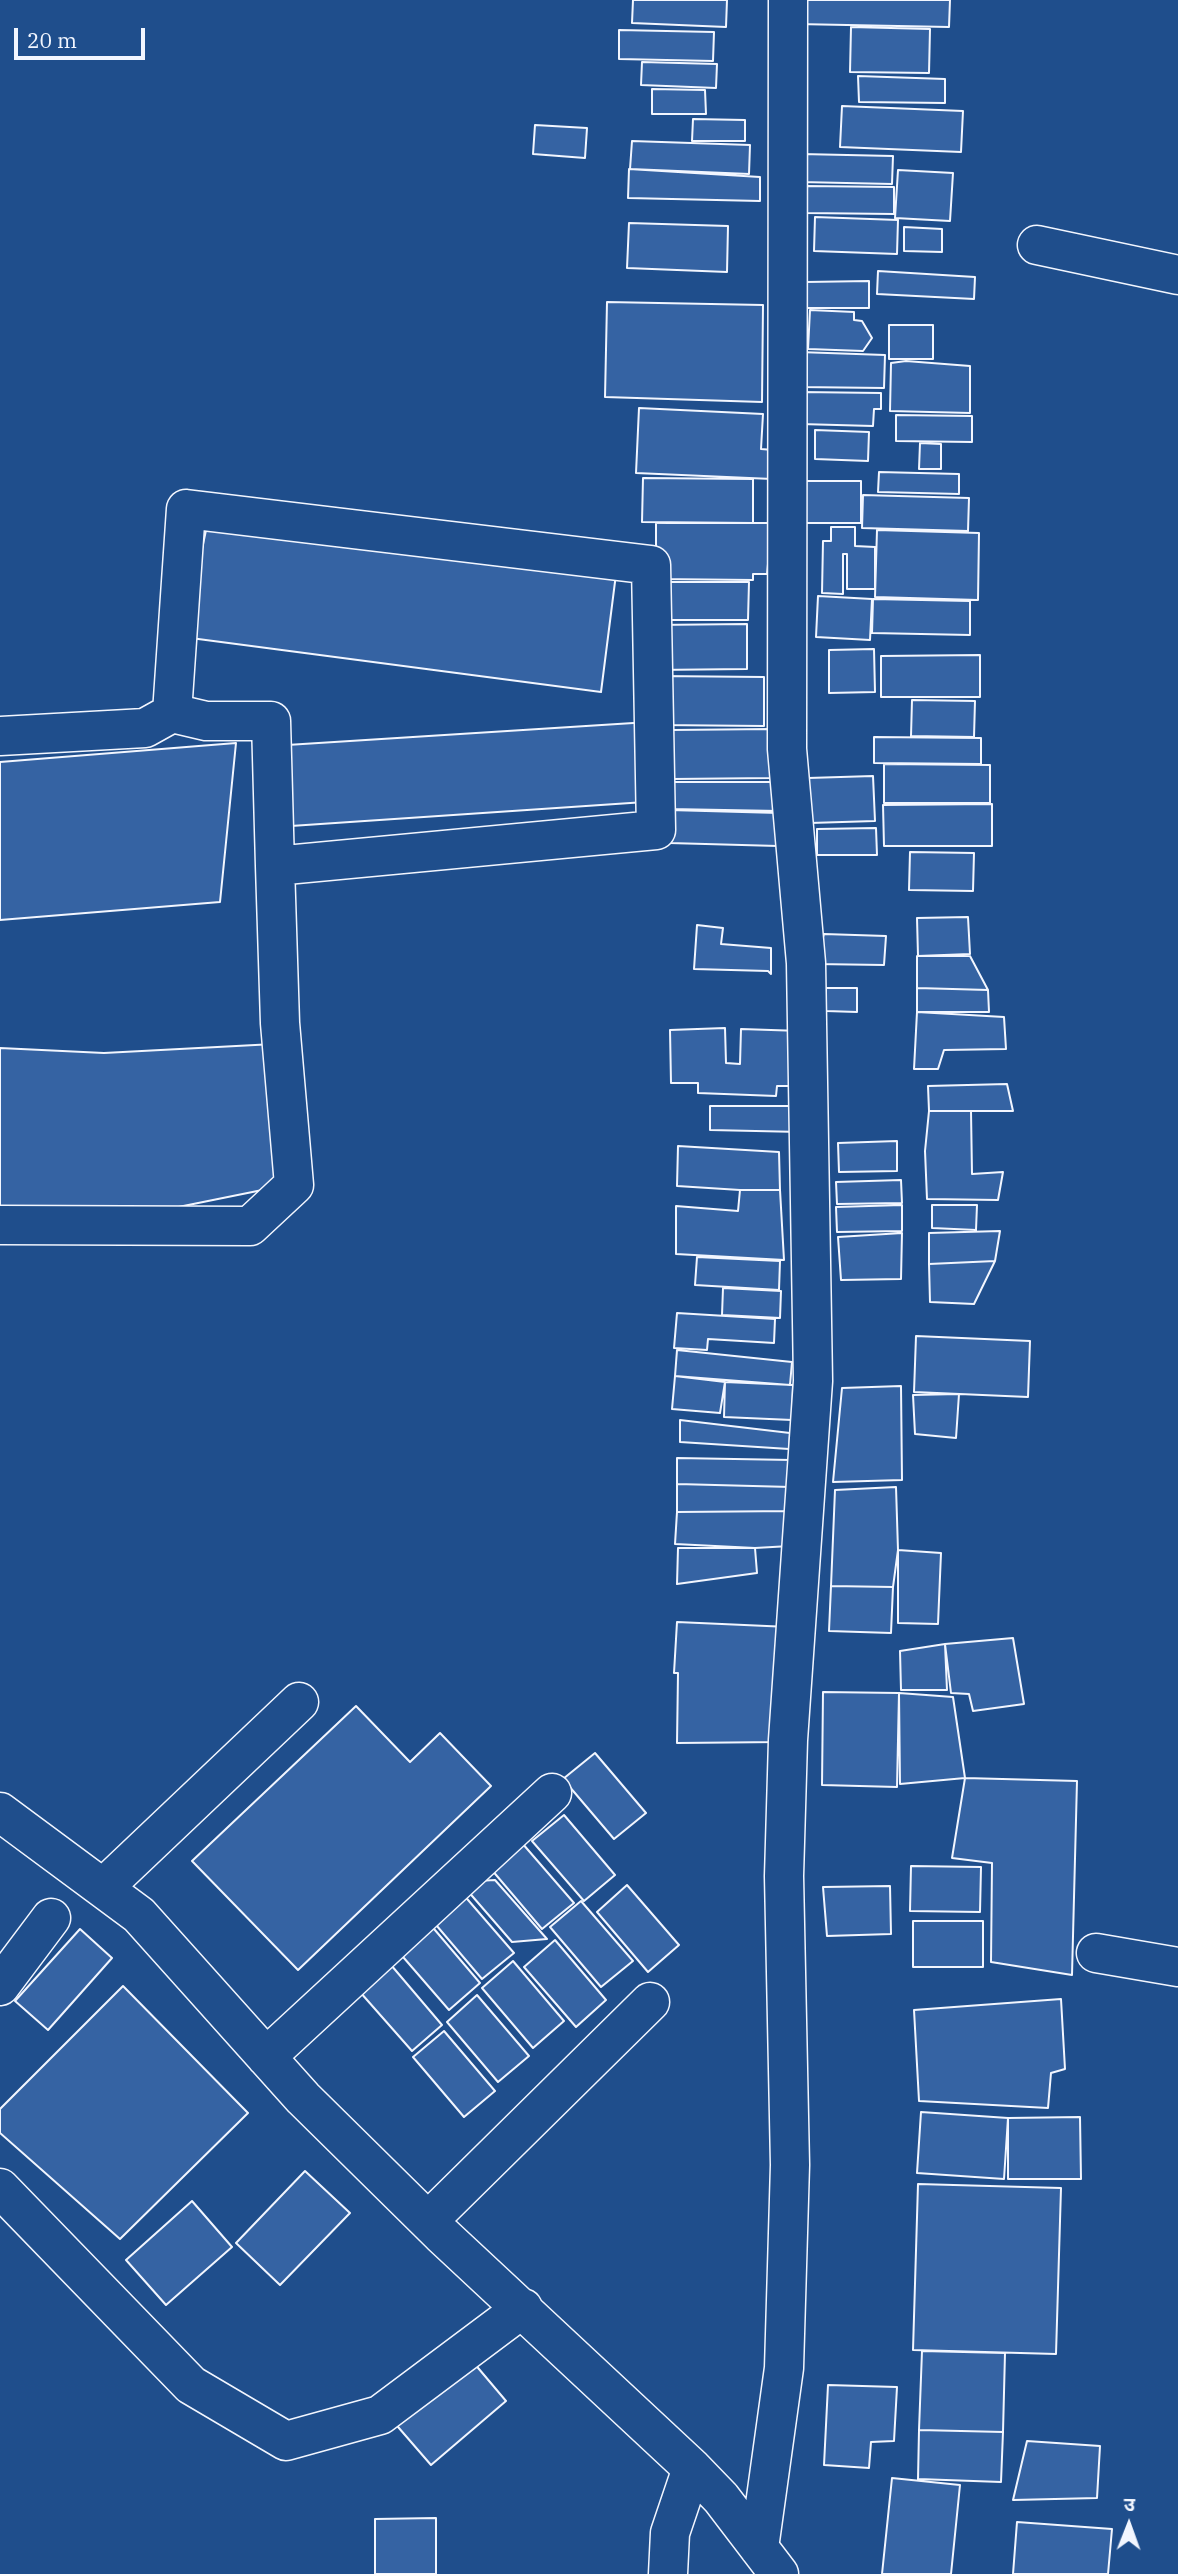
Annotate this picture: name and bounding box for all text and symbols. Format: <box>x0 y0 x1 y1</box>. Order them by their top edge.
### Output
scale bar <box>18 14 149 58</box>
text: 20 m <box>27 26 77 54</box>
north arrow <box>1094 2490 1164 2560</box>
text: उ <box>1124 2492 1135 2516</box>

